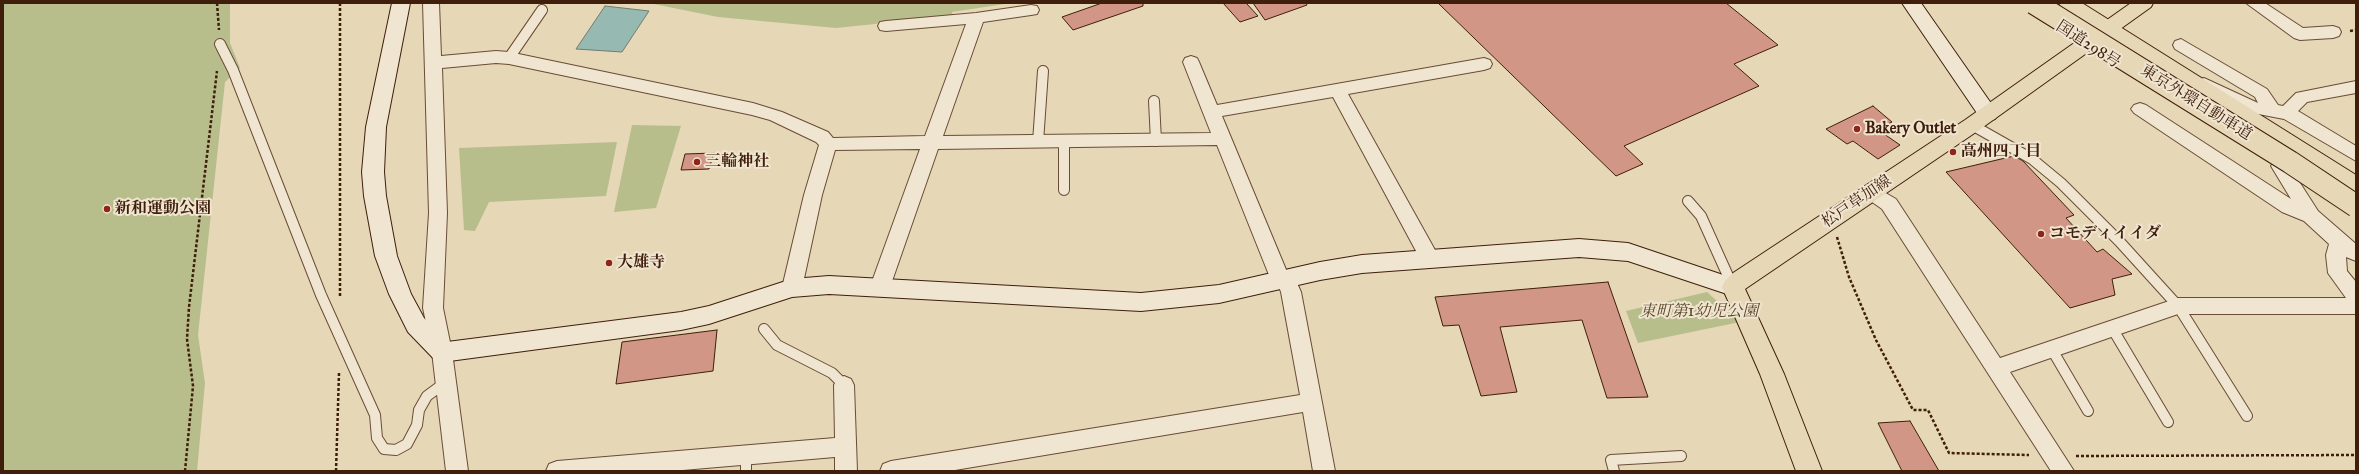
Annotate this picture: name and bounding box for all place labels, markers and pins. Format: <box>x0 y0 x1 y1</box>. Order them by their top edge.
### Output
place label: Bakery Outlet <box>1865 119 1956 139</box>
marker: Bakery Outlet <box>1852 124 1862 134</box>
place label: 高州四丁目 <box>1961 142 2041 162</box>
marker: 高州四丁目 <box>1948 147 1958 157</box>
place label: 三輪神社 <box>705 152 769 172</box>
marker: 三輪神社 <box>692 157 702 167</box>
place label: 新和運動公園 <box>115 199 211 219</box>
marker: 新和運動公園 <box>102 204 112 214</box>
place label: コモディイイダ <box>2049 224 2161 244</box>
marker: コモディイイダ <box>2036 229 2046 239</box>
place label: 大雄寺 <box>617 253 665 273</box>
marker: 大雄寺 <box>604 258 614 268</box>

